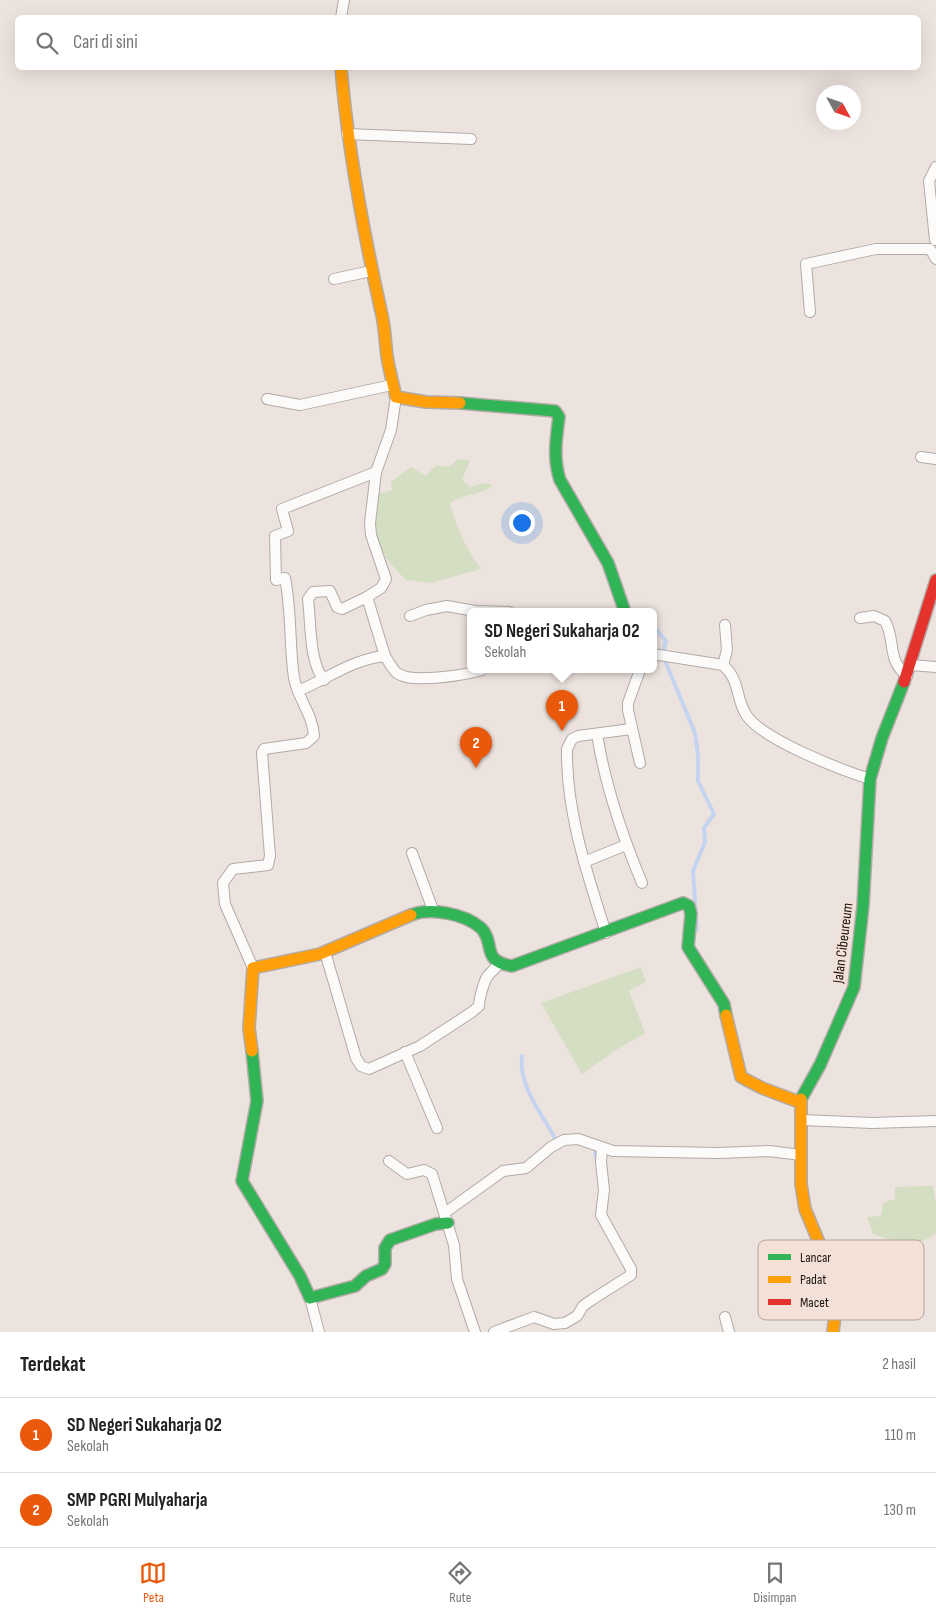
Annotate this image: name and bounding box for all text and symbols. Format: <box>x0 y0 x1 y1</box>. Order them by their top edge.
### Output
search box <box>15 15 921 70</box>
icon: search <box>33 29 61 57</box>
text: Cari di sini <box>73 31 138 54</box>
north arrow <box>816 85 861 130</box>
your location <box>509 510 535 536</box>
popup <box>467 608 657 673</box>
text: SD Negeri Sukaharja 02 <box>485 620 639 643</box>
text: Sekolah <box>485 643 526 662</box>
pin: 1 <box>546 690 578 731</box>
pin: 2 <box>460 727 492 768</box>
street label: Jalan Cibeureum <box>829 902 857 985</box>
legend <box>758 1240 924 1320</box>
text: Lancar <box>800 1249 831 1266</box>
text: Padat <box>800 1271 827 1288</box>
text: Macet <box>800 1294 829 1311</box>
text: Terdekat <box>20 1352 86 1377</box>
text: 2 hasil <box>882 1355 916 1374</box>
text: SD Negeri Sukaharja 02 <box>67 1414 222 1437</box>
text: 1 <box>33 1426 39 1445</box>
text: 110 m <box>885 1426 916 1445</box>
text: Sekolah <box>67 1437 109 1456</box>
text: SMP PGRI Mulyaharja <box>67 1489 207 1512</box>
text: 2 <box>32 1501 40 1520</box>
text: 130 m <box>884 1501 916 1520</box>
text: Sekolah <box>67 1512 109 1531</box>
tab: Peta <box>139 1559 167 1606</box>
tab: Rute <box>446 1559 474 1606</box>
tab: Disimpan <box>753 1559 797 1606</box>

